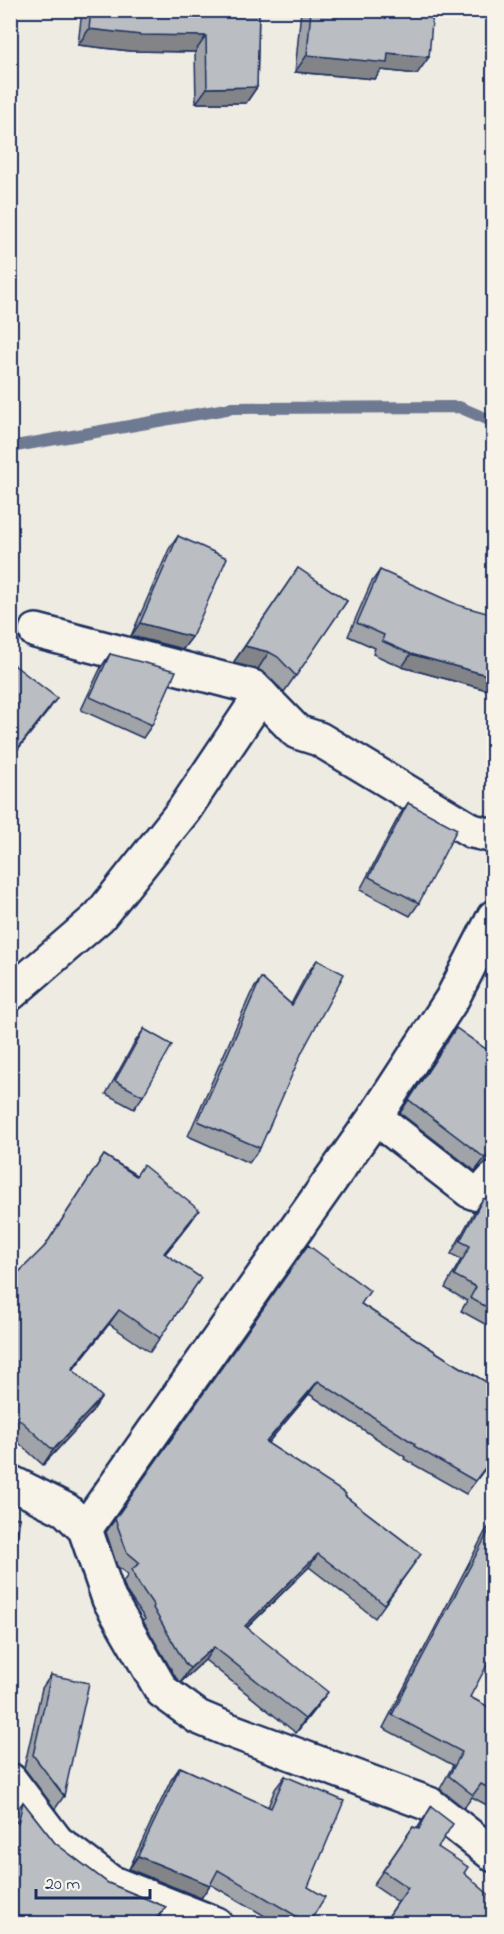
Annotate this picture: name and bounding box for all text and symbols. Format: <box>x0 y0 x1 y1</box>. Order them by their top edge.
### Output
scale bar <box>36 1862 150 1900</box>
text: 20 m <box>45 1872 80 1898</box>

